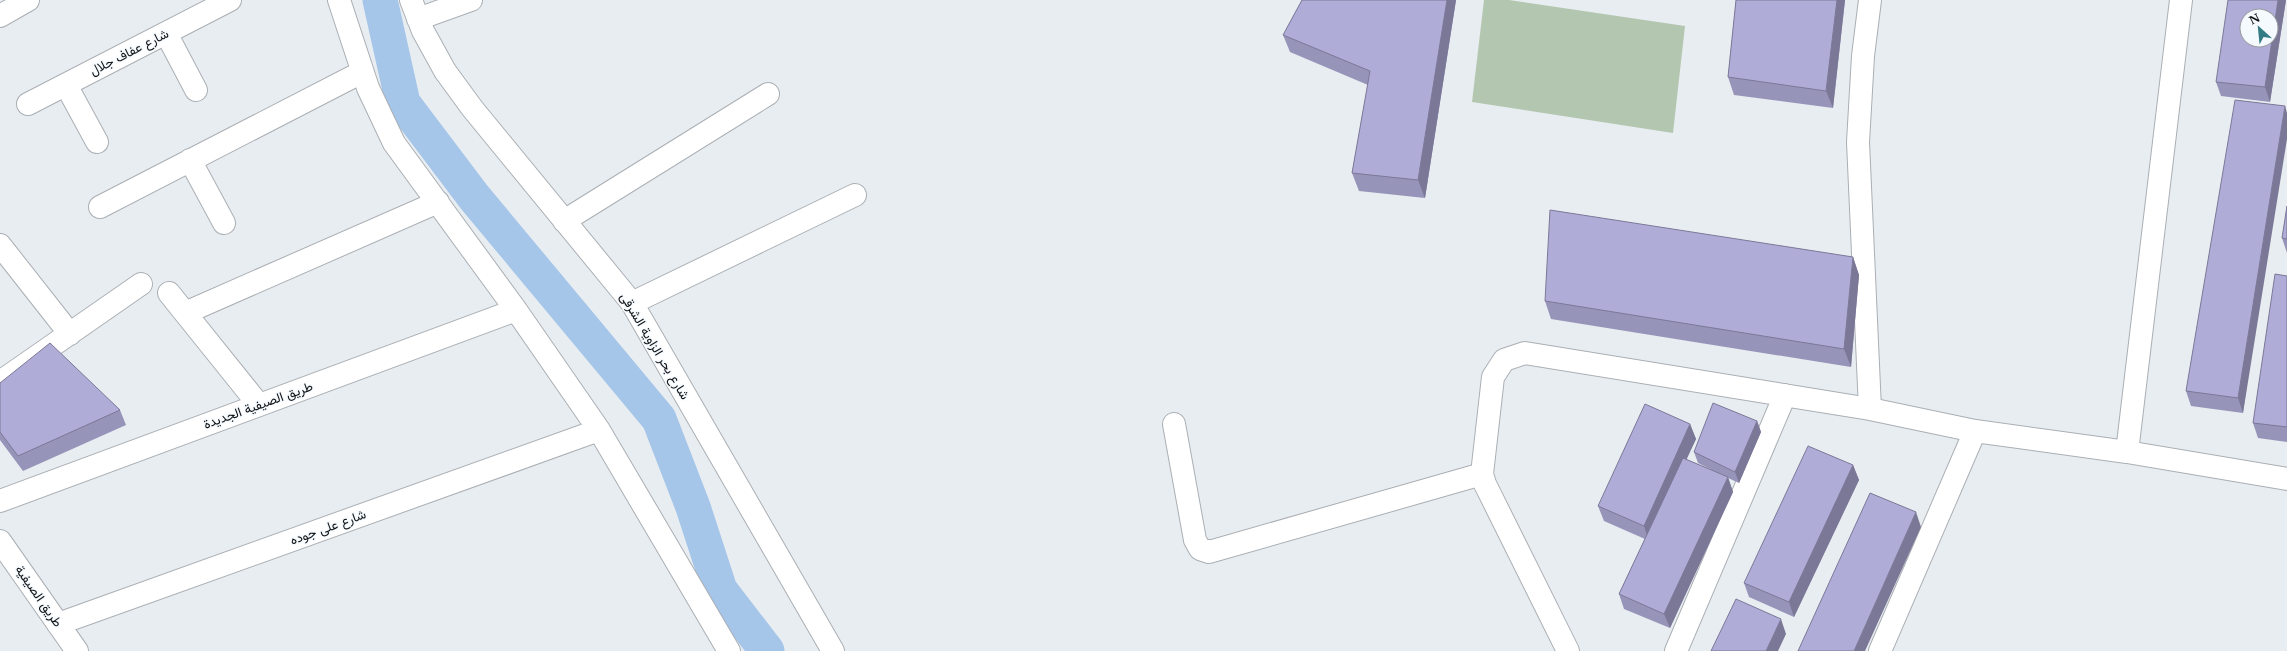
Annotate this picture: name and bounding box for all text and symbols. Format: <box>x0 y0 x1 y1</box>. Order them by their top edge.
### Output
north arrow <box>2239 8 2279 48</box>
text: N <box>2247 10 2263 28</box>
street label: شارع عفاف جلال <box>87 25 172 80</box>
street label: شارع بحر الزاوية الشرقى <box>615 289 694 403</box>
street label: طريق الصيفية الجديدة <box>201 377 315 433</box>
street label: شارع على جوده <box>288 505 369 550</box>
street label: طريق الصيفية <box>11 562 67 630</box>

